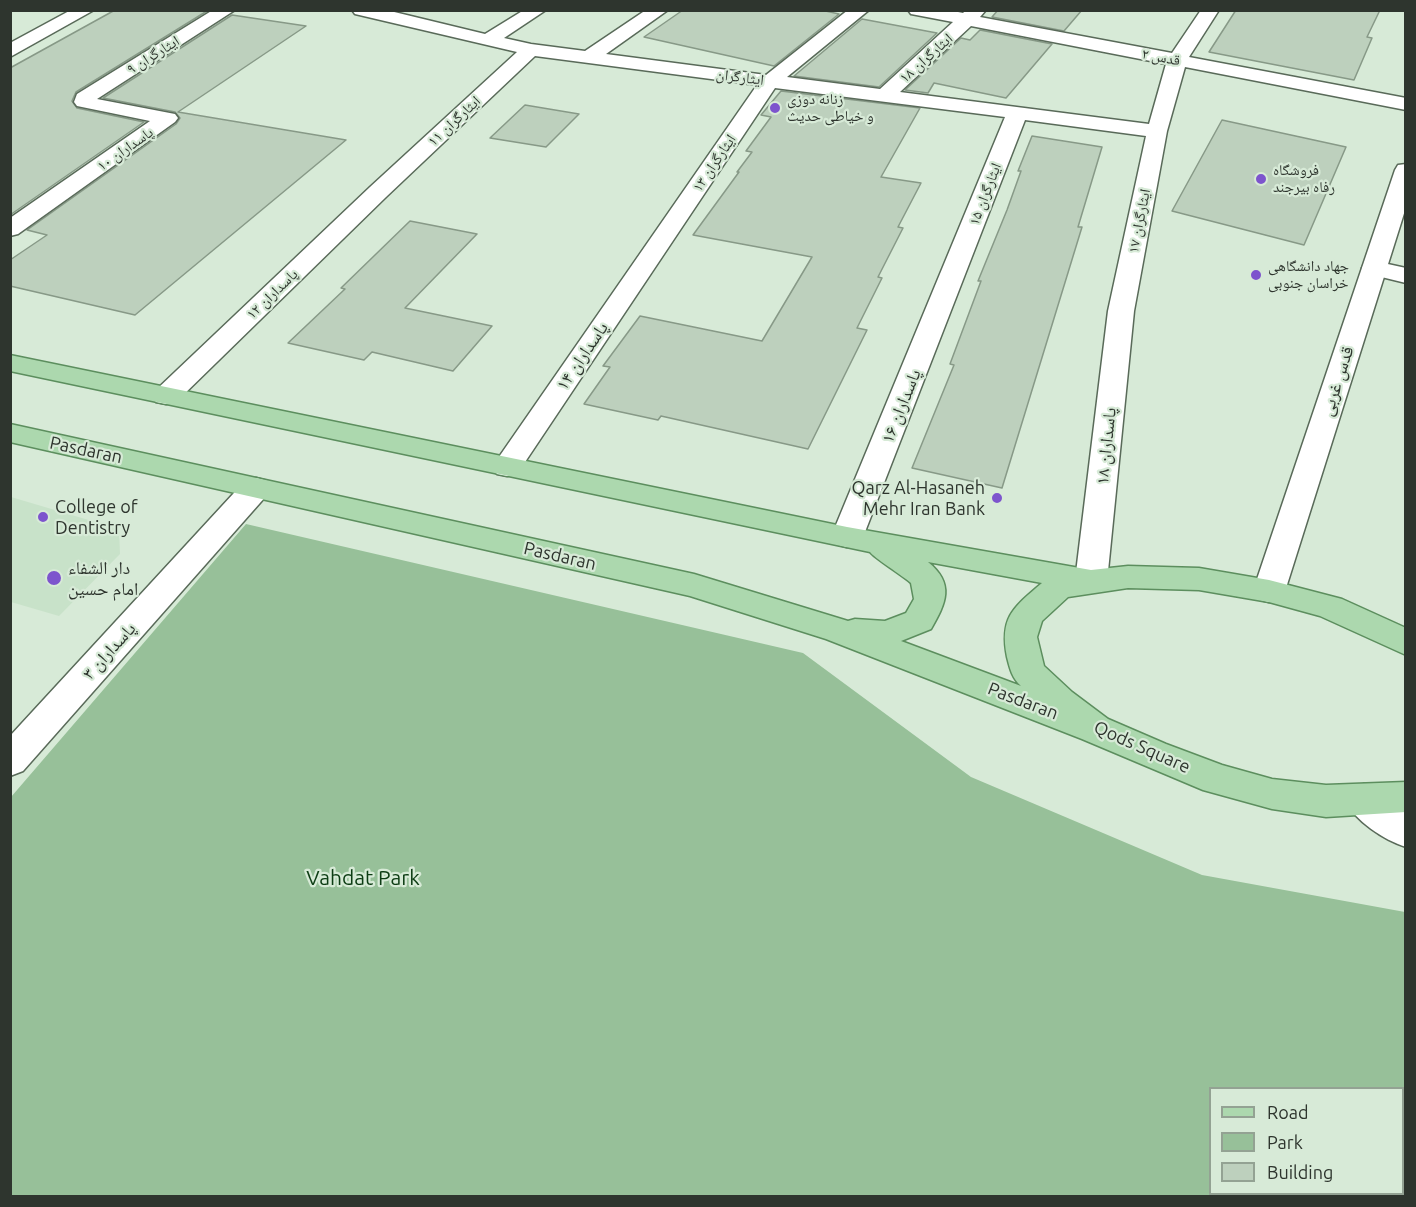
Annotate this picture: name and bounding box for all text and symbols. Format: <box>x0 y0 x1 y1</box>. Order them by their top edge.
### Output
street label: ایثارگران ۱۸ <box>896 29 956 87</box>
street label: ایثارگران ۹ <box>123 32 183 78</box>
street label: قدس ۲ <box>1140 44 1182 70</box>
street label: ایثارگران <box>715 65 765 89</box>
place label: زنانه دوزی و خیاطی حدیث <box>787 90 874 125</box>
street label: ایثارگران ۱۱ <box>424 92 484 150</box>
marker: زنانه دوزی و خیاطی حدیث <box>768 101 782 115</box>
street label: پاسداران ۱۰ <box>93 123 157 175</box>
street label: ایثارگران ۱۳ <box>688 131 740 195</box>
street label: ایثارگران ۱۵ <box>965 160 1005 228</box>
place label: فروشگاه رفاه بیرجند <box>1273 161 1335 196</box>
marker: فروشگاه رفاه بیرجند <box>1254 172 1268 186</box>
street label: ایثارگران ۱۷ <box>1124 187 1154 255</box>
place label: جهاد دانشگاهی خراسان جنوبی <box>1268 257 1349 292</box>
street label: پاسداران ۱۲ <box>243 265 301 323</box>
marker: جهاد دانشگاهی خراسان جنوبی <box>1249 268 1263 282</box>
street label: پاسداران ۱۴ <box>551 318 613 394</box>
street label: قدس غربی <box>1316 343 1358 419</box>
street label: پاسداران ۱۶ <box>876 366 926 446</box>
street label: پاسداران ۱۸ <box>1091 406 1121 486</box>
street label: Pasdaran <box>48 432 124 468</box>
place label: Qarz Al-Hasaneh Mehr Iran Bank <box>852 477 985 520</box>
marker: Qarz Al-Hasaneh Mehr Iran Bank <box>990 491 1004 505</box>
place label: College of Dentistry <box>55 496 138 538</box>
marker: College of Dentistry <box>36 510 50 524</box>
street label: Pasdaran <box>522 537 598 575</box>
place label: دار الشفاء امام حسین <box>68 557 138 600</box>
marker: دار الشفاء امام حسین <box>45 569 63 587</box>
street label: پاسداران ۳ <box>78 618 140 684</box>
street label: Pasdaran <box>985 678 1061 724</box>
street label: Qods Square <box>1090 716 1194 778</box>
park label: Vahdat Park <box>306 865 420 891</box>
legend <box>1209 1087 1404 1195</box>
text: Road <box>1267 1102 1309 1122</box>
text: Park <box>1267 1132 1303 1152</box>
text: Building <box>1267 1162 1333 1182</box>

